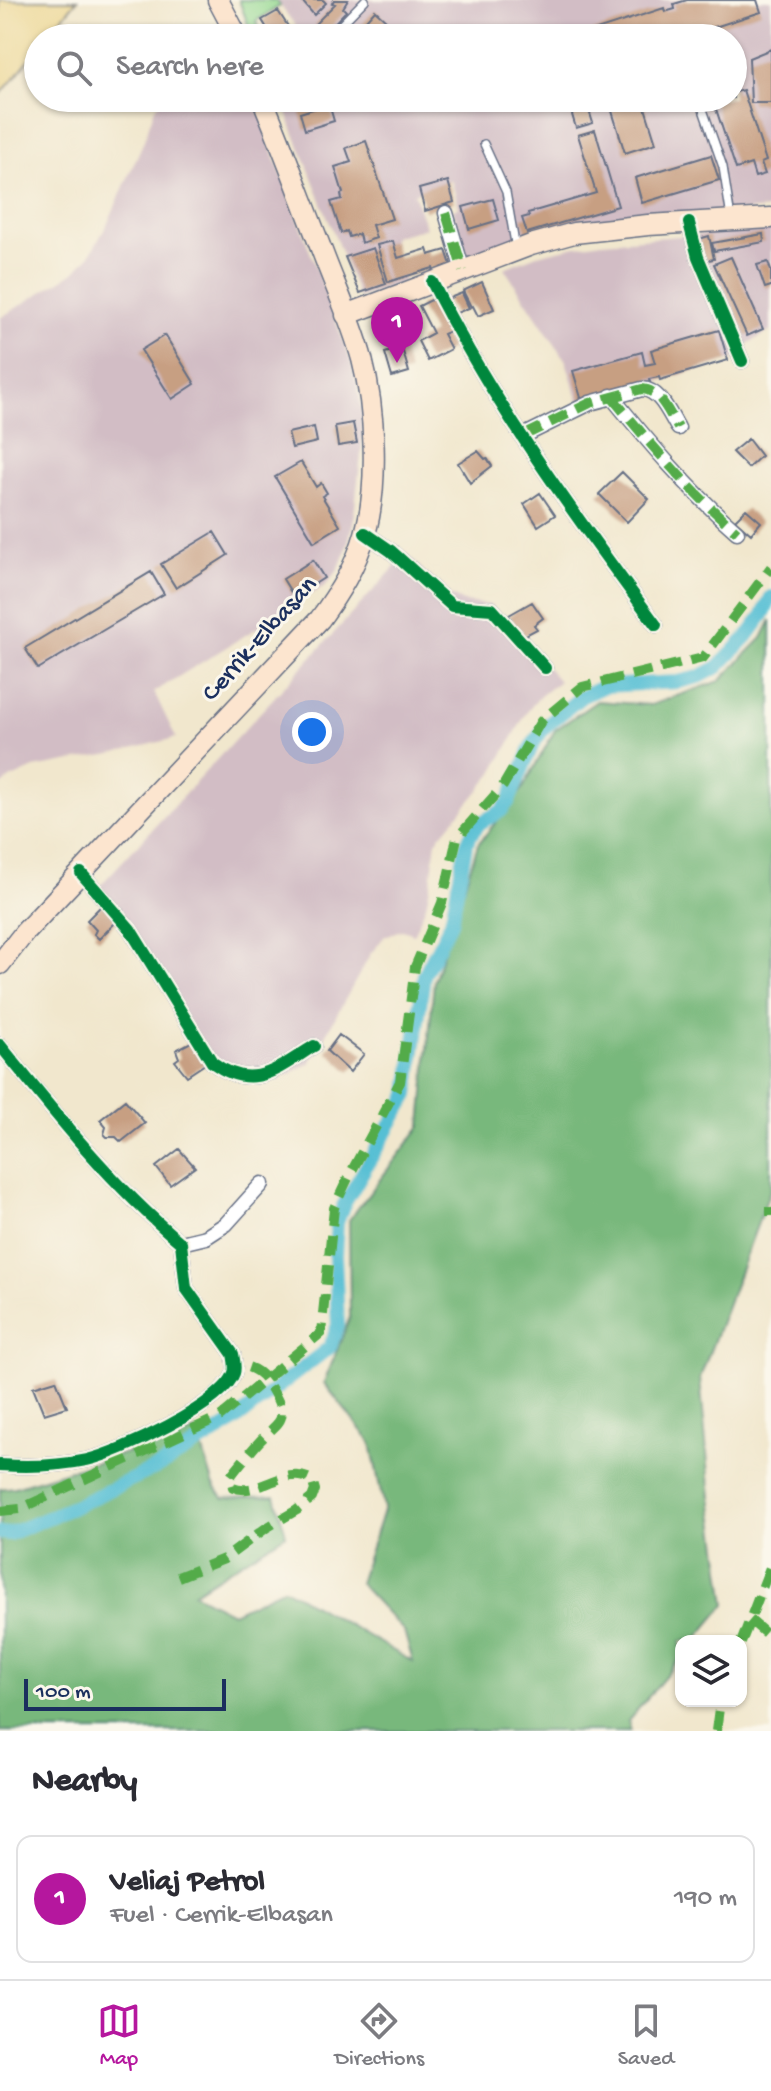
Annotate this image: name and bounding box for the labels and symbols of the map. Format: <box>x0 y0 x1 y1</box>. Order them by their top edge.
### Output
pin: 1 <box>371 297 423 363</box>
street label: Cerrik-Elbasan <box>197 571 326 709</box>
your location <box>292 712 332 752</box>
scale bar <box>24 1675 226 1711</box>

